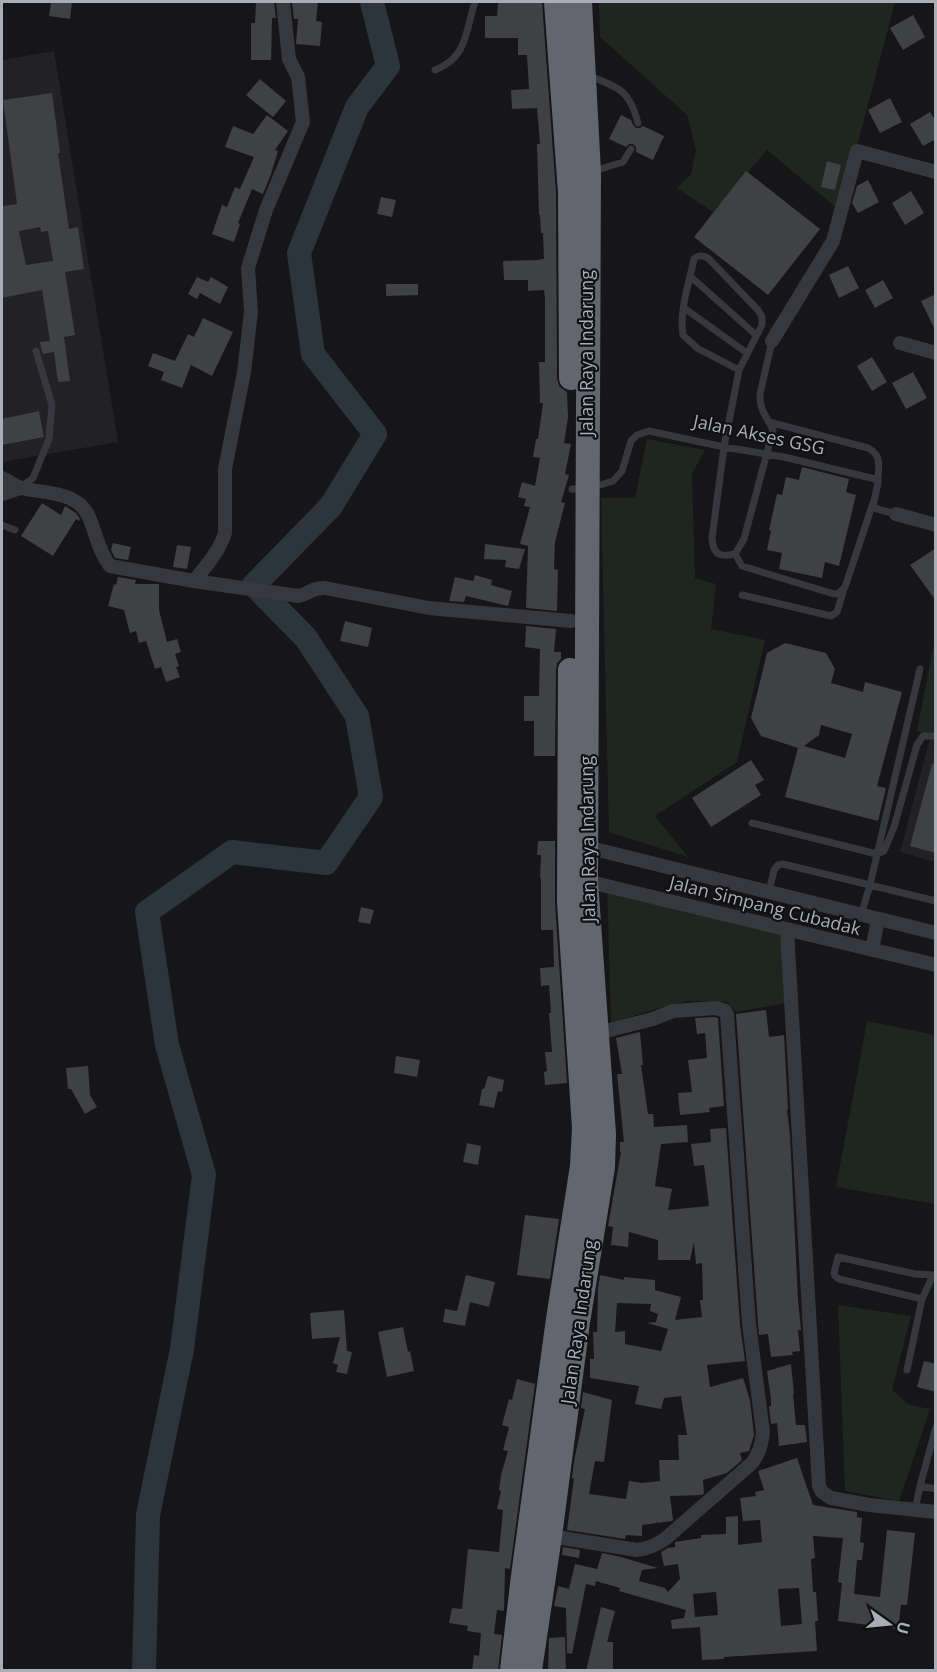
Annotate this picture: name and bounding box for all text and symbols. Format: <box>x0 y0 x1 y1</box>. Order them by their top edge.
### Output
street label: Jalan Raya Indarung <box>574 270 598 438</box>
street label: Jalan Akses GSG <box>689 408 827 460</box>
street label: Jalan Raya Indarung <box>574 756 600 924</box>
street label: Jalan Simpang Cubadak <box>665 869 864 941</box>
street label: Jalan Raya Indarung <box>554 1238 601 1408</box>
north arrow <box>859 1594 919 1654</box>
text: U <box>891 1619 916 1637</box>

